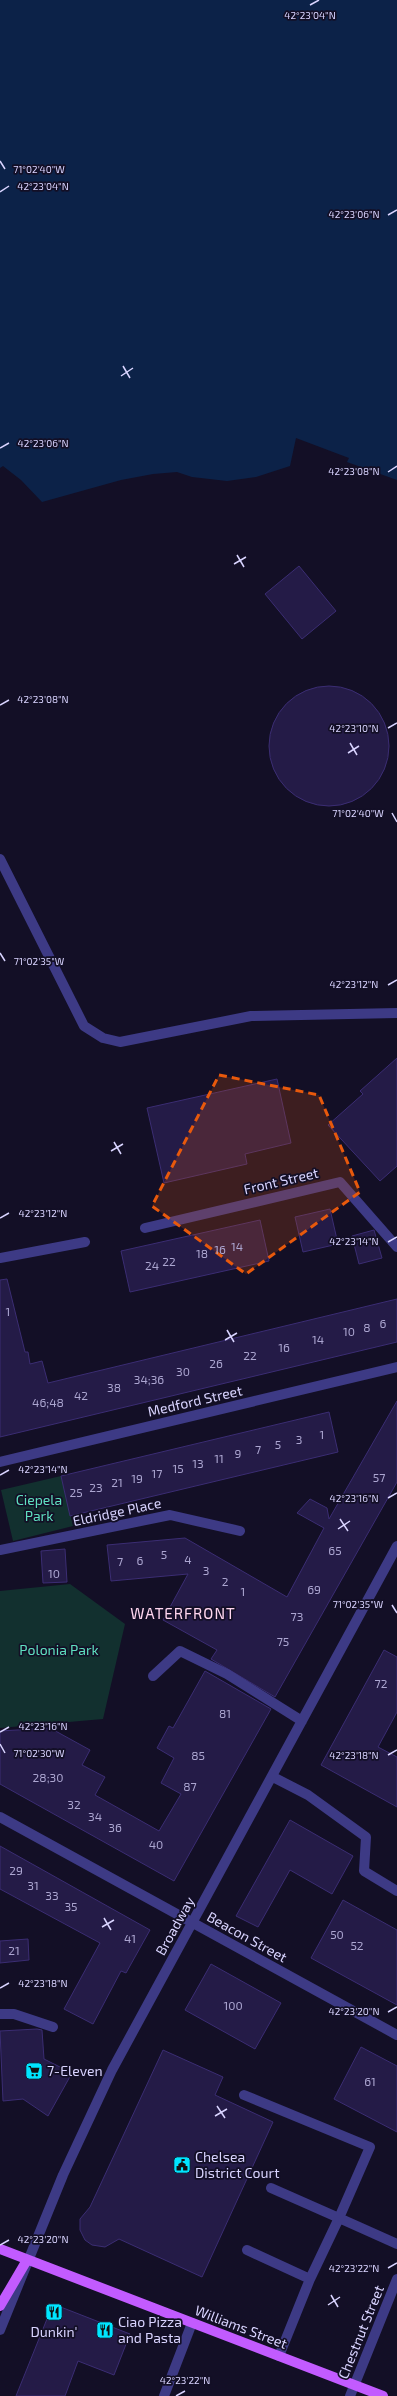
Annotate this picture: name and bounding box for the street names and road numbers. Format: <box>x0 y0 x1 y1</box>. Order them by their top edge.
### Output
street label: Front Street <box>242 1164 320 1197</box>
street label: Medford Street <box>146 1381 244 1420</box>
street label: Eldridge Place <box>71 1494 163 1529</box>
street label: Broadway <box>152 1893 198 1958</box>
street label: Beacon Street <box>204 1908 290 1966</box>
street label: Chestnut Street <box>334 2282 387 2381</box>
street label: Williams Street <box>193 2301 290 2352</box>

